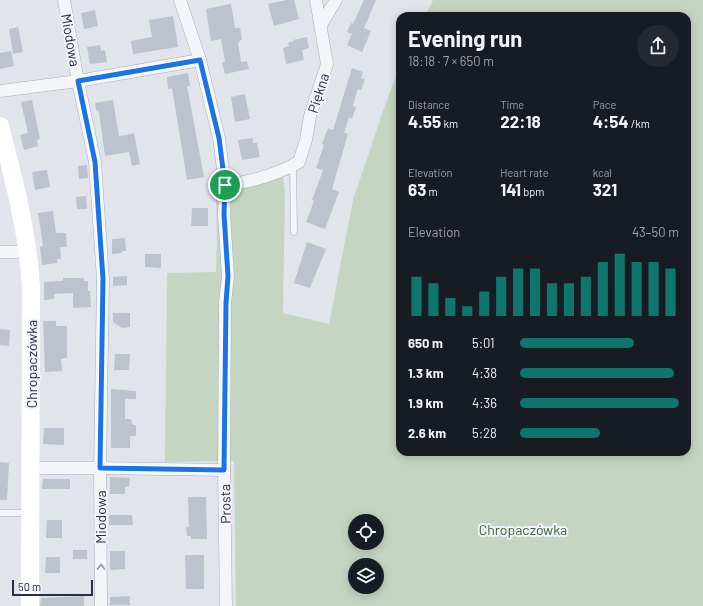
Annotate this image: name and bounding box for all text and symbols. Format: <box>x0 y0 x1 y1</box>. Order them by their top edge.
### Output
street label: Miodowa <box>58 12 84 68</box>
text: Evening run <box>408 25 522 51</box>
button: share <box>637 25 679 67</box>
text: 18:18 · 7 × 650 m <box>408 53 494 69</box>
street label: Piękna <box>304 71 332 115</box>
text: Distance <box>408 98 450 111</box>
text: Time <box>500 98 524 111</box>
text: Pace <box>593 98 616 111</box>
text: 4.55 <box>408 111 441 131</box>
text: 22:18 <box>500 111 541 131</box>
text: 4:54 <box>593 111 629 131</box>
text: km <box>441 117 458 130</box>
text: /km <box>629 117 650 130</box>
text: Elevation <box>408 166 452 179</box>
text: Heart rate <box>500 166 549 179</box>
text: kcal <box>593 166 612 179</box>
pin <box>208 168 242 202</box>
icon: arrive <box>214 174 236 196</box>
text: 63 <box>408 179 426 199</box>
text: 141 <box>500 179 521 199</box>
text: 321 <box>593 179 617 199</box>
text: m <box>426 185 438 198</box>
text: bpm <box>521 185 544 198</box>
text: Elevation <box>408 224 460 240</box>
text: 43–50 m <box>632 224 679 240</box>
street label: Chropaczówka <box>23 320 40 408</box>
text: 650 m <box>408 335 443 351</box>
text: 5:01 <box>472 335 495 351</box>
text: 1.3 km <box>408 365 444 381</box>
text: 4:38 <box>472 365 497 381</box>
text: 1.9 km <box>408 395 443 411</box>
text: 4:36 <box>472 395 497 411</box>
text: 2.6 km <box>408 425 446 441</box>
text: 5:28 <box>472 425 497 441</box>
street label: Prosta <box>216 484 234 524</box>
street label: Miodowa <box>92 490 109 544</box>
map controls <box>348 514 384 594</box>
button: locate <box>348 514 384 550</box>
park label: Chropaczówka <box>479 521 567 538</box>
button: layers <box>348 558 384 594</box>
one-way arrow <box>97 564 105 570</box>
scale bar <box>12 578 93 597</box>
text: 50 m <box>18 580 41 593</box>

